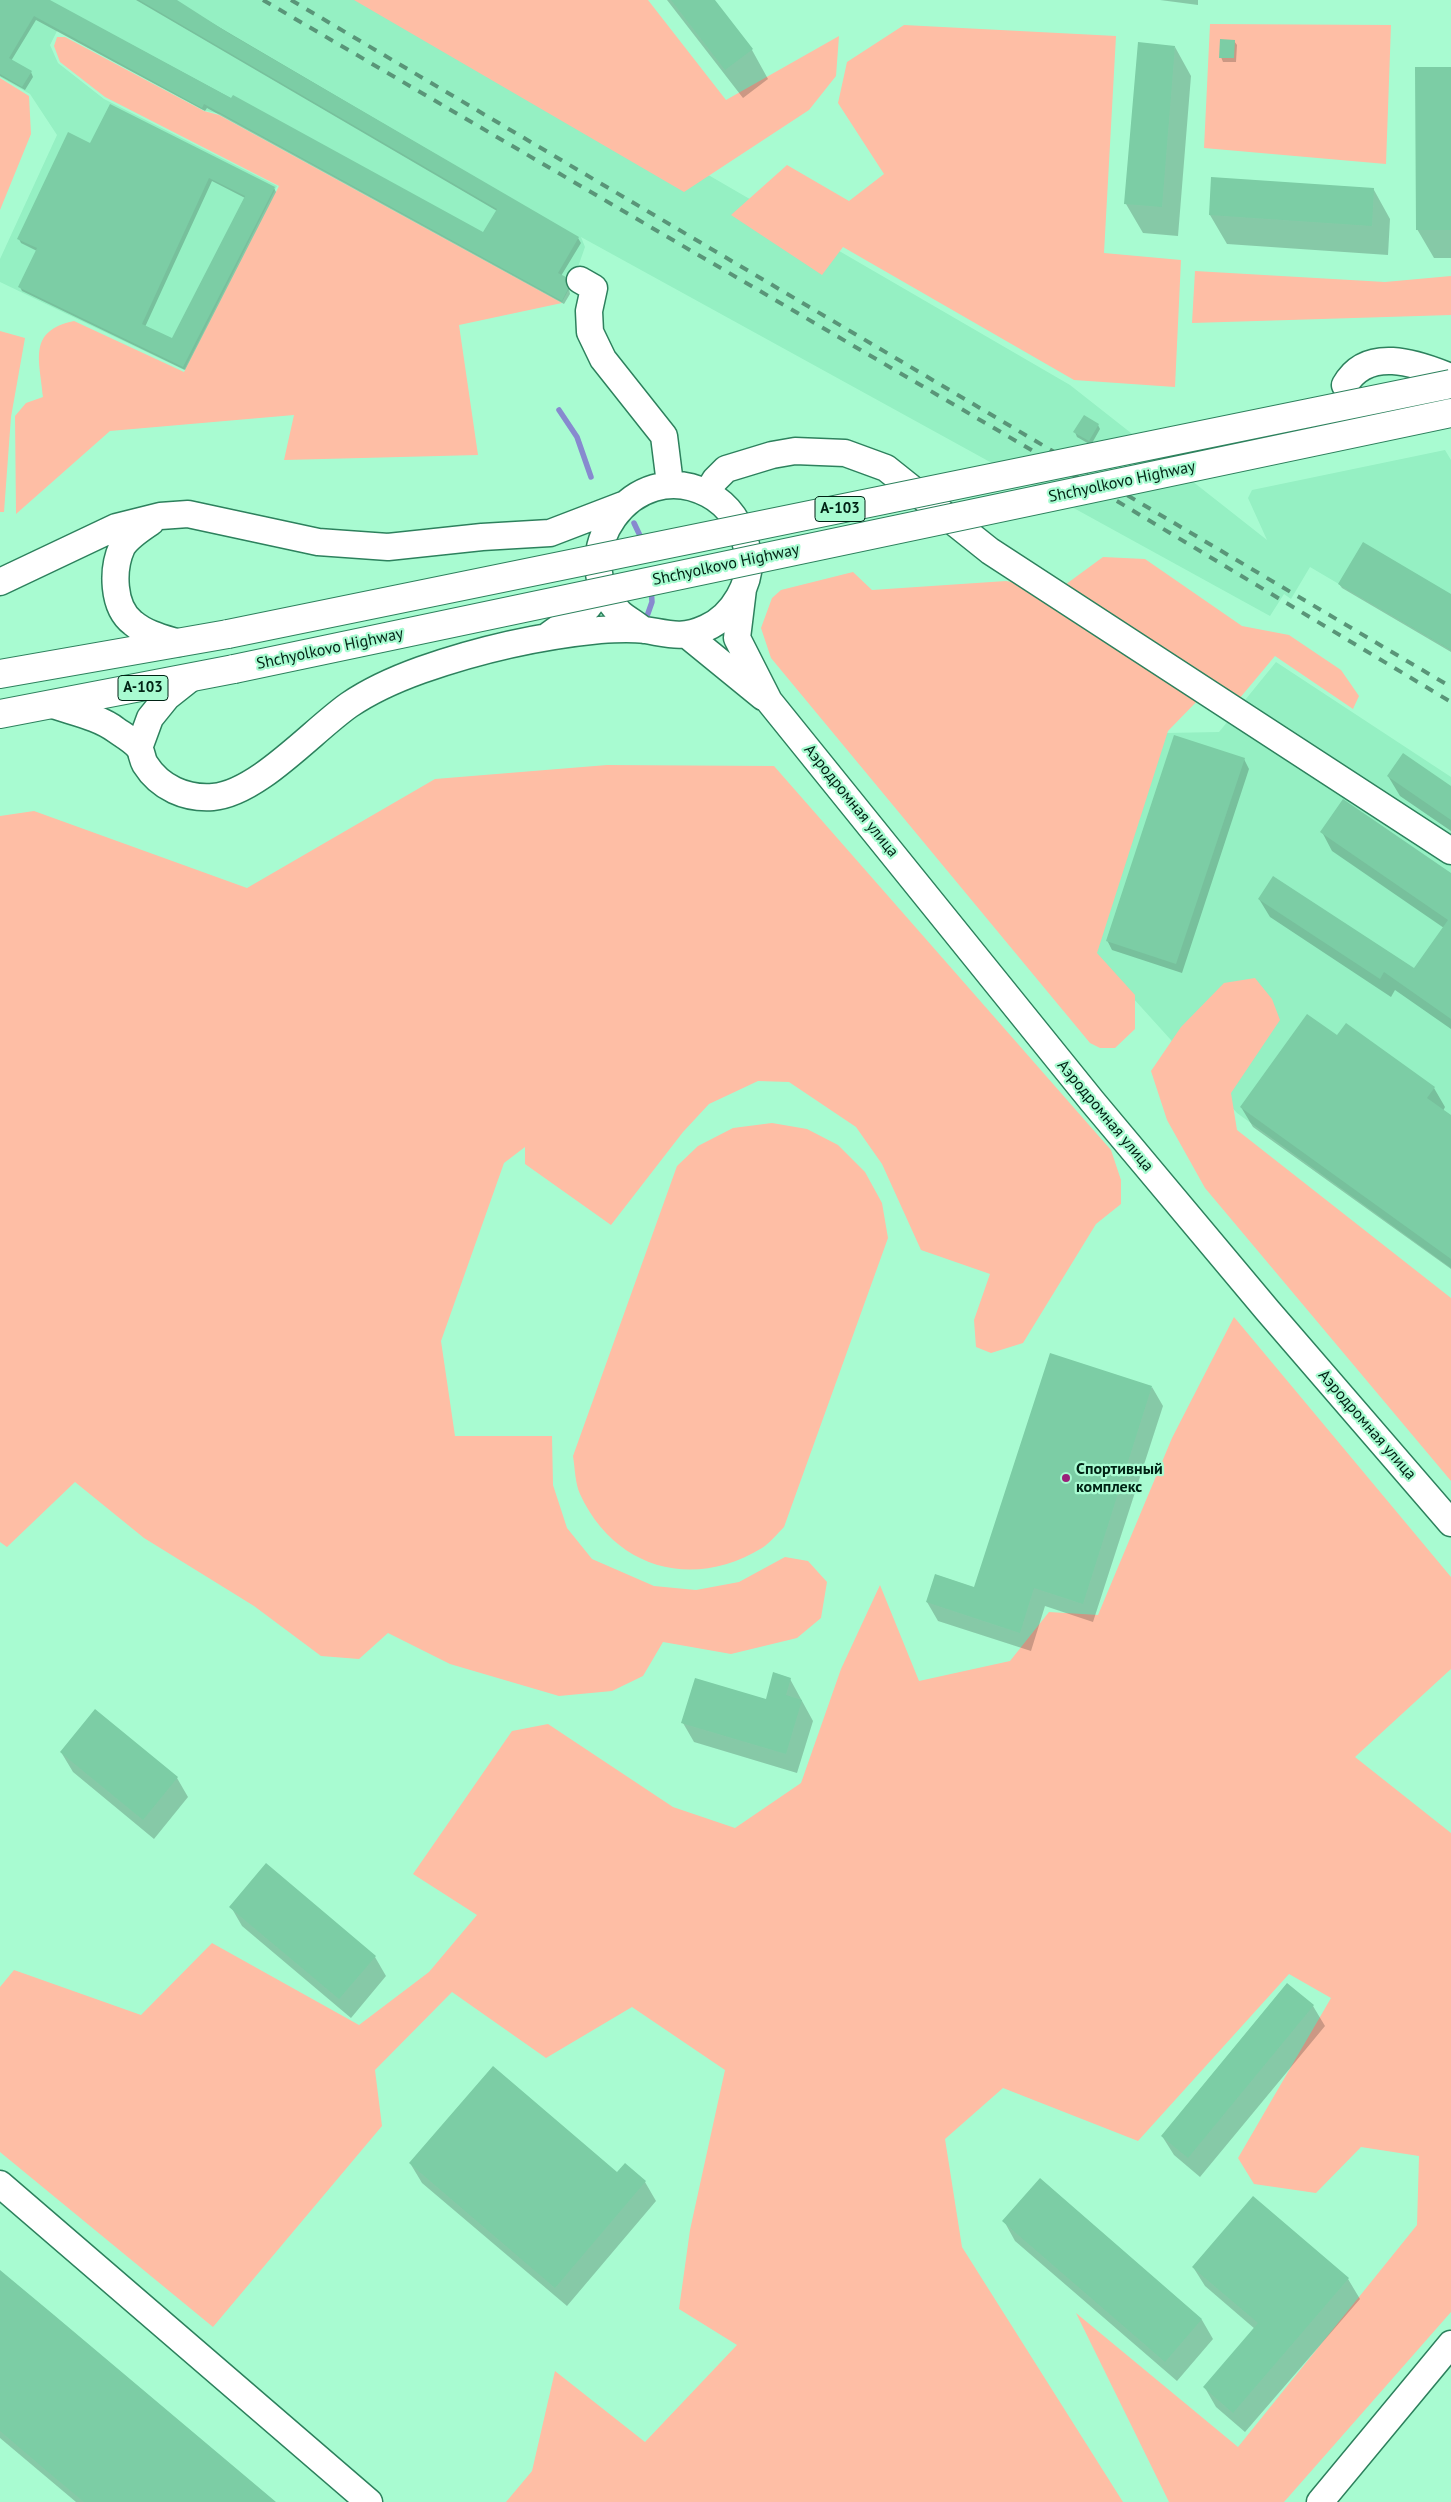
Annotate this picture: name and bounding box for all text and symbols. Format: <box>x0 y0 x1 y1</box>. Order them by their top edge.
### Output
street label: Shchyolkovo Highway <box>1047 457 1197 507</box>
road number: А-103 <box>815 496 865 522</box>
street label: Shchyolkovo Highway <box>651 540 801 590</box>
street label: Shchyolkovo Highway <box>255 624 405 674</box>
road number: А-103 <box>118 676 168 700</box>
street label: Аэродромная улица <box>800 741 902 861</box>
street label: Аэродромная улица <box>1053 1056 1157 1176</box>
street label: Аэродромная улица <box>1314 1366 1420 1484</box>
place label: Спортивный комплекс <box>1076 1459 1163 1497</box>
marker: Спортивный комплекс <box>1060 1472 1072 1484</box>

